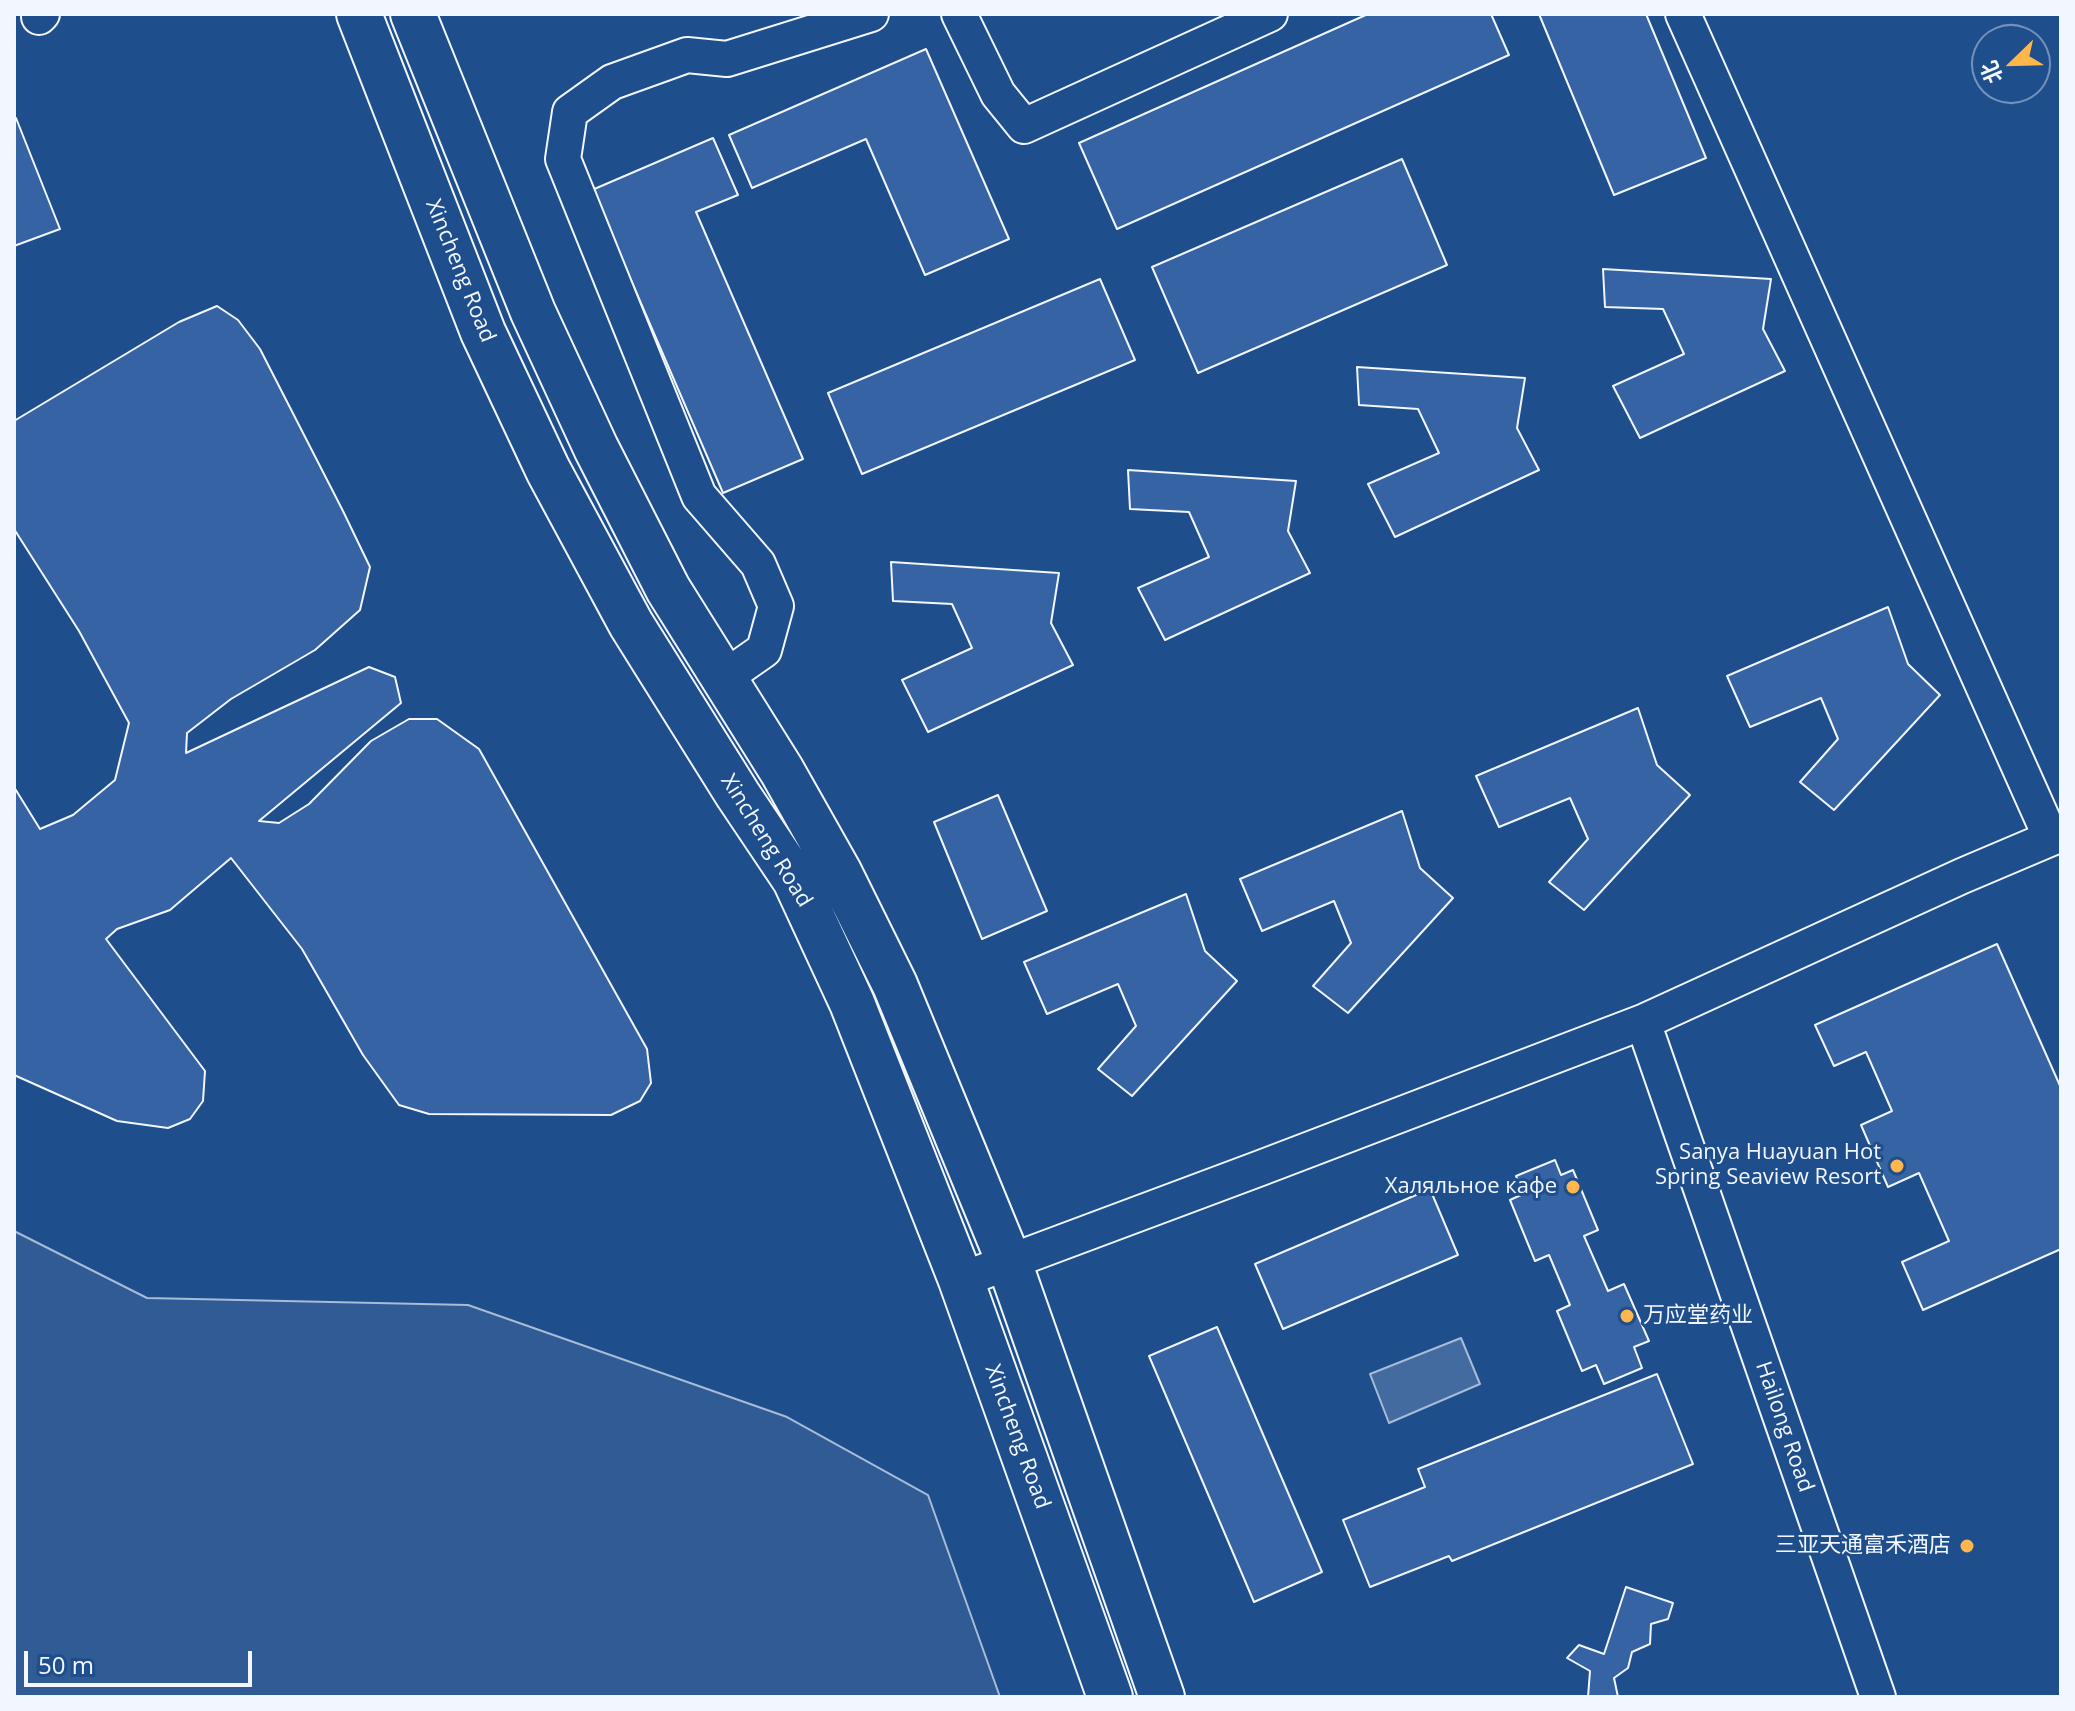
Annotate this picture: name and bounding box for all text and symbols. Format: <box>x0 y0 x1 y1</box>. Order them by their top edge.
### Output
north arrow <box>1971 24 2051 104</box>
text: 北 <box>1973 57 2009 89</box>
street label: Xincheng Road <box>419 196 501 346</box>
street label: Xincheng Road <box>715 770 817 912</box>
place label: Sanya Huayuan Hot Spring Seaview Resort <box>1655 1140 1881 1192</box>
marker: Sanya Huayuan Hot Spring Seaview Resort <box>1888 1157 1906 1175</box>
place label: Халяльное кафе <box>1385 1174 1557 1200</box>
marker: Халяльное кафе <box>1564 1178 1582 1196</box>
place label: 万应堂药业 <box>1643 1303 1753 1329</box>
marker: 万应堂药业 <box>1618 1307 1636 1325</box>
street label: Hailong Road <box>1749 1358 1819 1496</box>
street label: Xincheng Road <box>979 1361 1055 1513</box>
place label: 三亚天通富禾酒店 <box>1775 1533 1951 1559</box>
marker: 三亚天通富禾酒店 <box>1958 1537 1976 1555</box>
scale bar <box>28 1635 256 1685</box>
text: 50 m <box>38 1648 94 1681</box>

